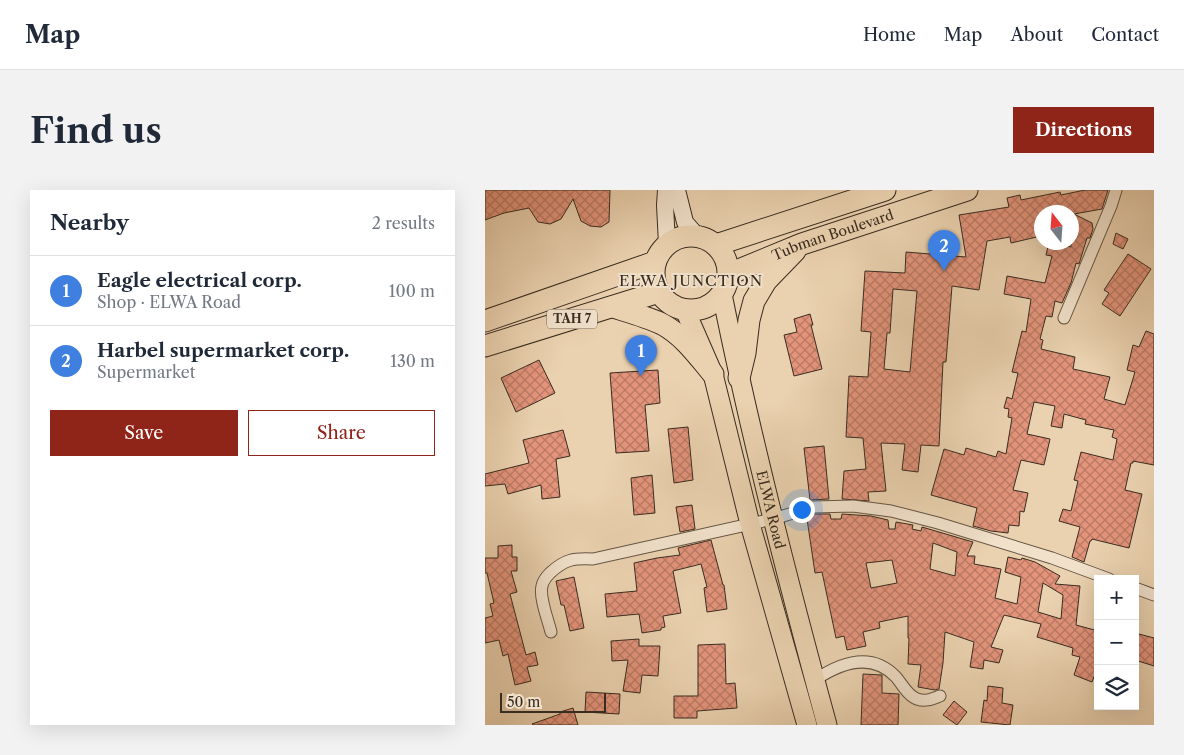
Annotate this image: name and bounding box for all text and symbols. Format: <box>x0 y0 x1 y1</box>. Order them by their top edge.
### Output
text: Map <box>25 20 80 49</box>
text: Home <box>863 24 916 46</box>
text: Map <box>944 24 982 46</box>
text: About <box>1010 24 1063 46</box>
text: Contact <box>1091 24 1159 46</box>
button: Directions <box>1013 107 1154 153</box>
text: Find us <box>30 109 162 152</box>
street label: Tubman Boulevard <box>769 205 896 264</box>
north arrow <box>1034 205 1079 250</box>
text: Nearby <box>50 210 129 235</box>
text: 2 results <box>372 213 435 233</box>
pin: 2 <box>928 230 960 271</box>
text: Eagle electrical corp. <box>97 269 302 292</box>
district label: ELWA JUNCTION <box>619 271 763 290</box>
text: 1 <box>62 281 70 301</box>
text: 100 m <box>389 281 435 301</box>
text: Shop · ELWA Road <box>97 292 241 312</box>
road number: TAH 7 <box>547 310 597 328</box>
pin: 1 <box>625 335 657 376</box>
text: Harbel supermarket corp. <box>97 339 349 362</box>
text: 2 <box>61 351 71 371</box>
text: 130 m <box>390 351 435 371</box>
text: Supermarket <box>97 362 195 382</box>
button: Save <box>50 410 238 456</box>
button: Share <box>248 410 435 456</box>
street label: ELWA Road <box>752 468 789 551</box>
your location <box>789 497 815 523</box>
map controls <box>1094 575 1139 710</box>
button: + <box>1094 575 1139 620</box>
button: − <box>1094 620 1139 665</box>
button: layers <box>1094 665 1139 710</box>
scale bar <box>500 690 606 713</box>
text: 50 m <box>507 693 540 711</box>

